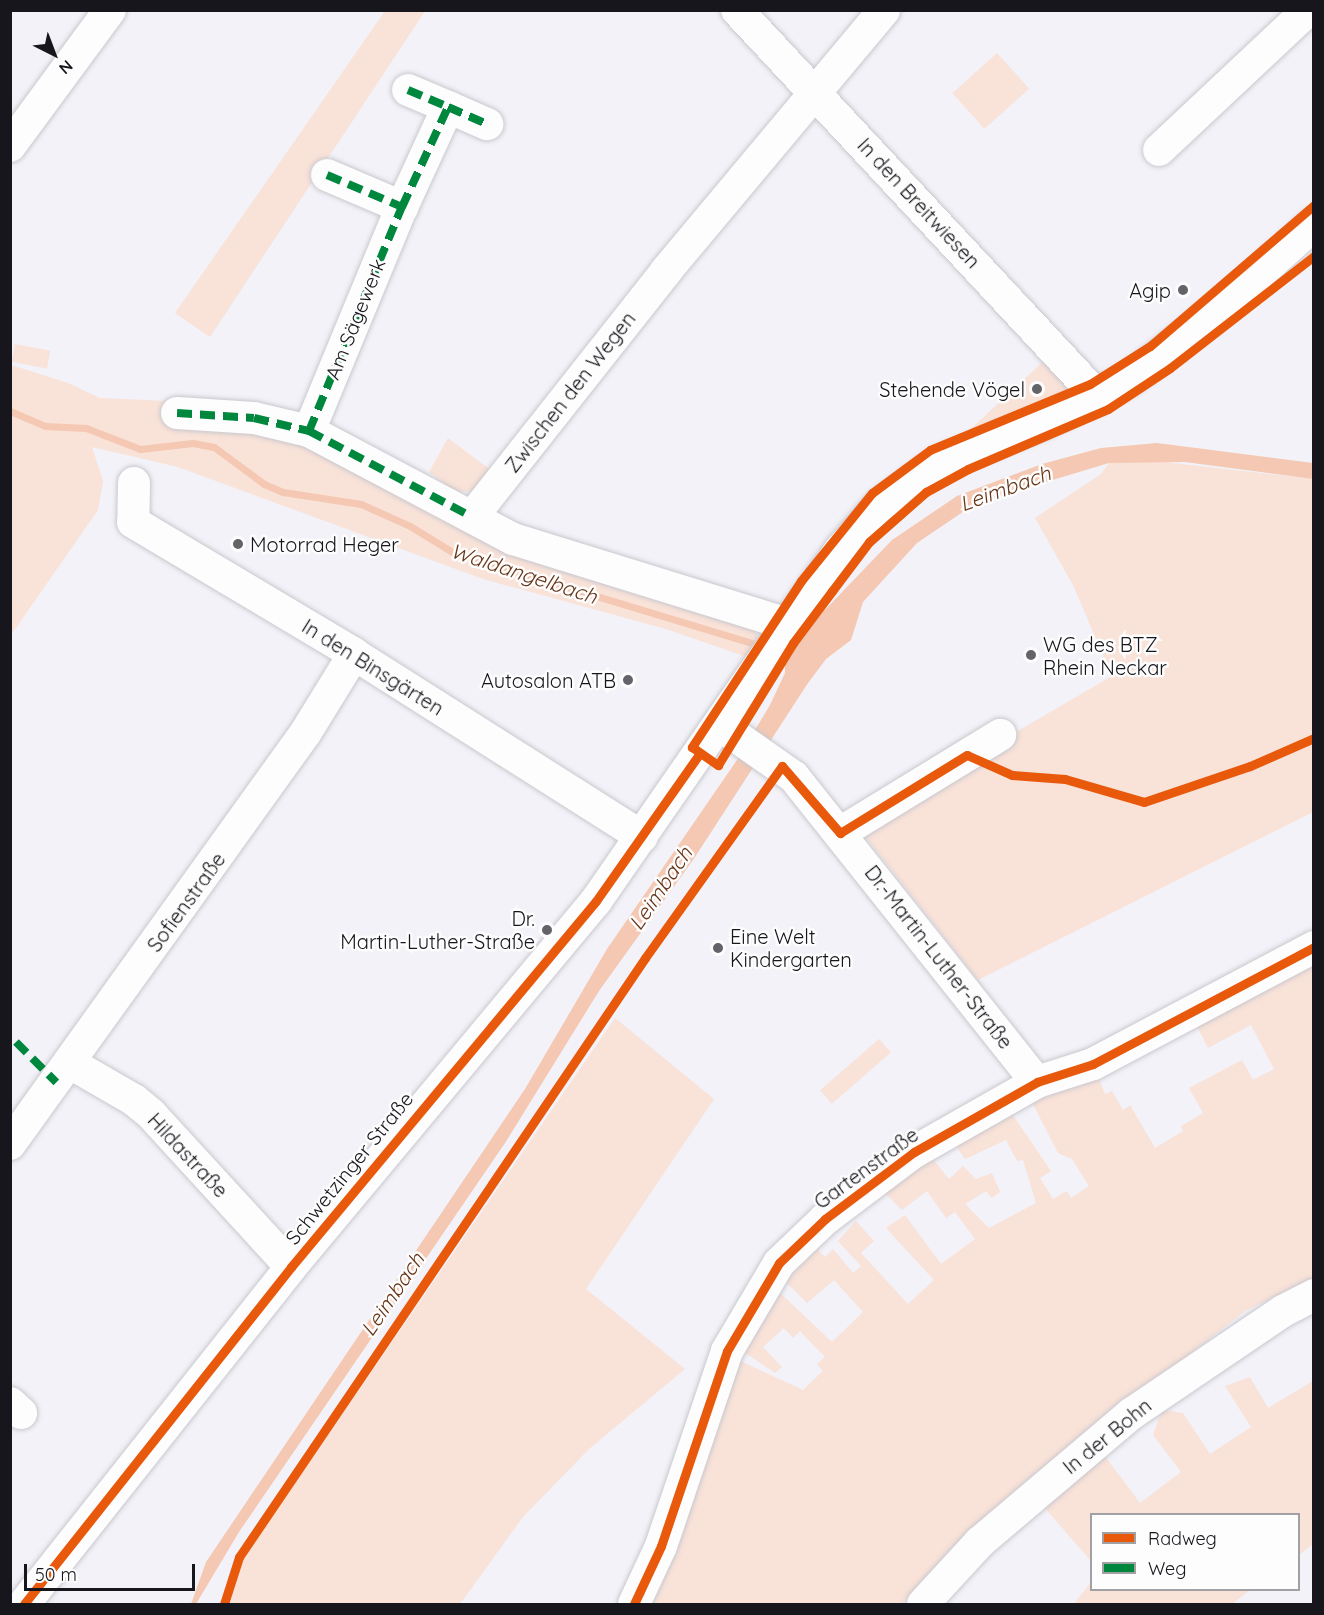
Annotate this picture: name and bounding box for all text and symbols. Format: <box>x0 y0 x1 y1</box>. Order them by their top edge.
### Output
north arrow <box>24 24 84 84</box>
text: N <box>55 56 77 79</box>
street label: In den Breitwiesen <box>853 133 985 273</box>
street label: Am Sägewerk <box>320 255 390 383</box>
place label: Agip <box>1129 278 1171 302</box>
marker: Agip <box>1176 283 1190 297</box>
street label: Zwischen den Wegen <box>500 307 640 477</box>
place label: Stehende Vögel <box>879 377 1025 401</box>
marker: Stehende Vögel <box>1030 382 1044 396</box>
water label: Leimbach <box>956 460 1054 516</box>
place label: Motorrad Heger <box>250 532 399 556</box>
marker: Motorrad Heger <box>231 537 245 551</box>
water label: Waldangelbach <box>448 537 600 609</box>
street label: In den Binsgärten <box>298 614 448 720</box>
place label: WG des BTZ Rhein Neckar <box>1043 632 1167 679</box>
marker: WG des BTZ Rhein Neckar <box>1024 648 1038 662</box>
place label: Autosalon ATB <box>481 668 616 692</box>
marker: Autosalon ATB <box>621 673 635 687</box>
water label: Leimbach <box>623 842 697 934</box>
street label: Sofienstraße <box>142 848 230 956</box>
street label: Dr.-Martin-Luther-Straße <box>860 861 1018 1053</box>
place label: Dr. Martin-Luther-Straße <box>340 906 535 953</box>
marker: Dr. Martin-Luther-Straße <box>540 923 554 937</box>
place label: Eine Welt Kindergarten <box>730 924 852 971</box>
marker: Eine Welt Kindergarten <box>711 941 725 955</box>
street label: Schwetzinger Straße <box>280 1087 418 1249</box>
street label: Hildastraße <box>143 1108 233 1202</box>
street label: Gartenstraße <box>809 1122 923 1214</box>
water label: Leimbach <box>355 1248 429 1340</box>
street label: In der Bohn <box>1058 1393 1156 1479</box>
legend <box>1090 1513 1300 1591</box>
text: Radweg <box>1148 1527 1217 1550</box>
scale bar <box>27 1552 198 1590</box>
text: Weg <box>1148 1557 1186 1580</box>
text: 50 m <box>35 1563 77 1586</box>

